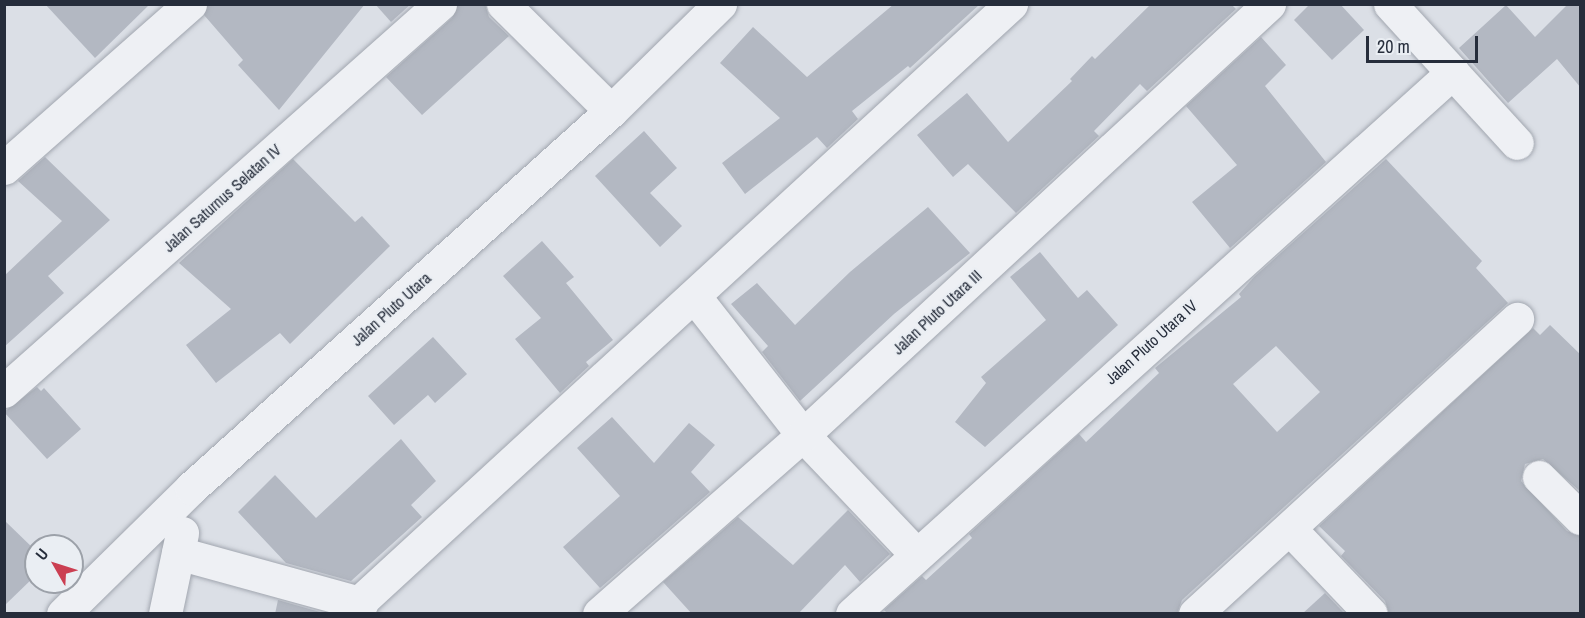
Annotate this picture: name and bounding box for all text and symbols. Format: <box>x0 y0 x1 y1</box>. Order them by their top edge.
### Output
scale bar <box>1369 24 1482 62</box>
text: 20 m <box>1377 34 1410 59</box>
street label: Jalan Saturnus Selatan IV <box>159 140 285 256</box>
street label: Jalan Pluto Utara III <box>888 266 986 358</box>
street label: Jalan Pluto Utara <box>347 268 435 350</box>
street label: Jalan Pluto Utara IV <box>1101 296 1201 388</box>
north arrow <box>24 534 84 594</box>
text: U <box>30 543 53 565</box>

